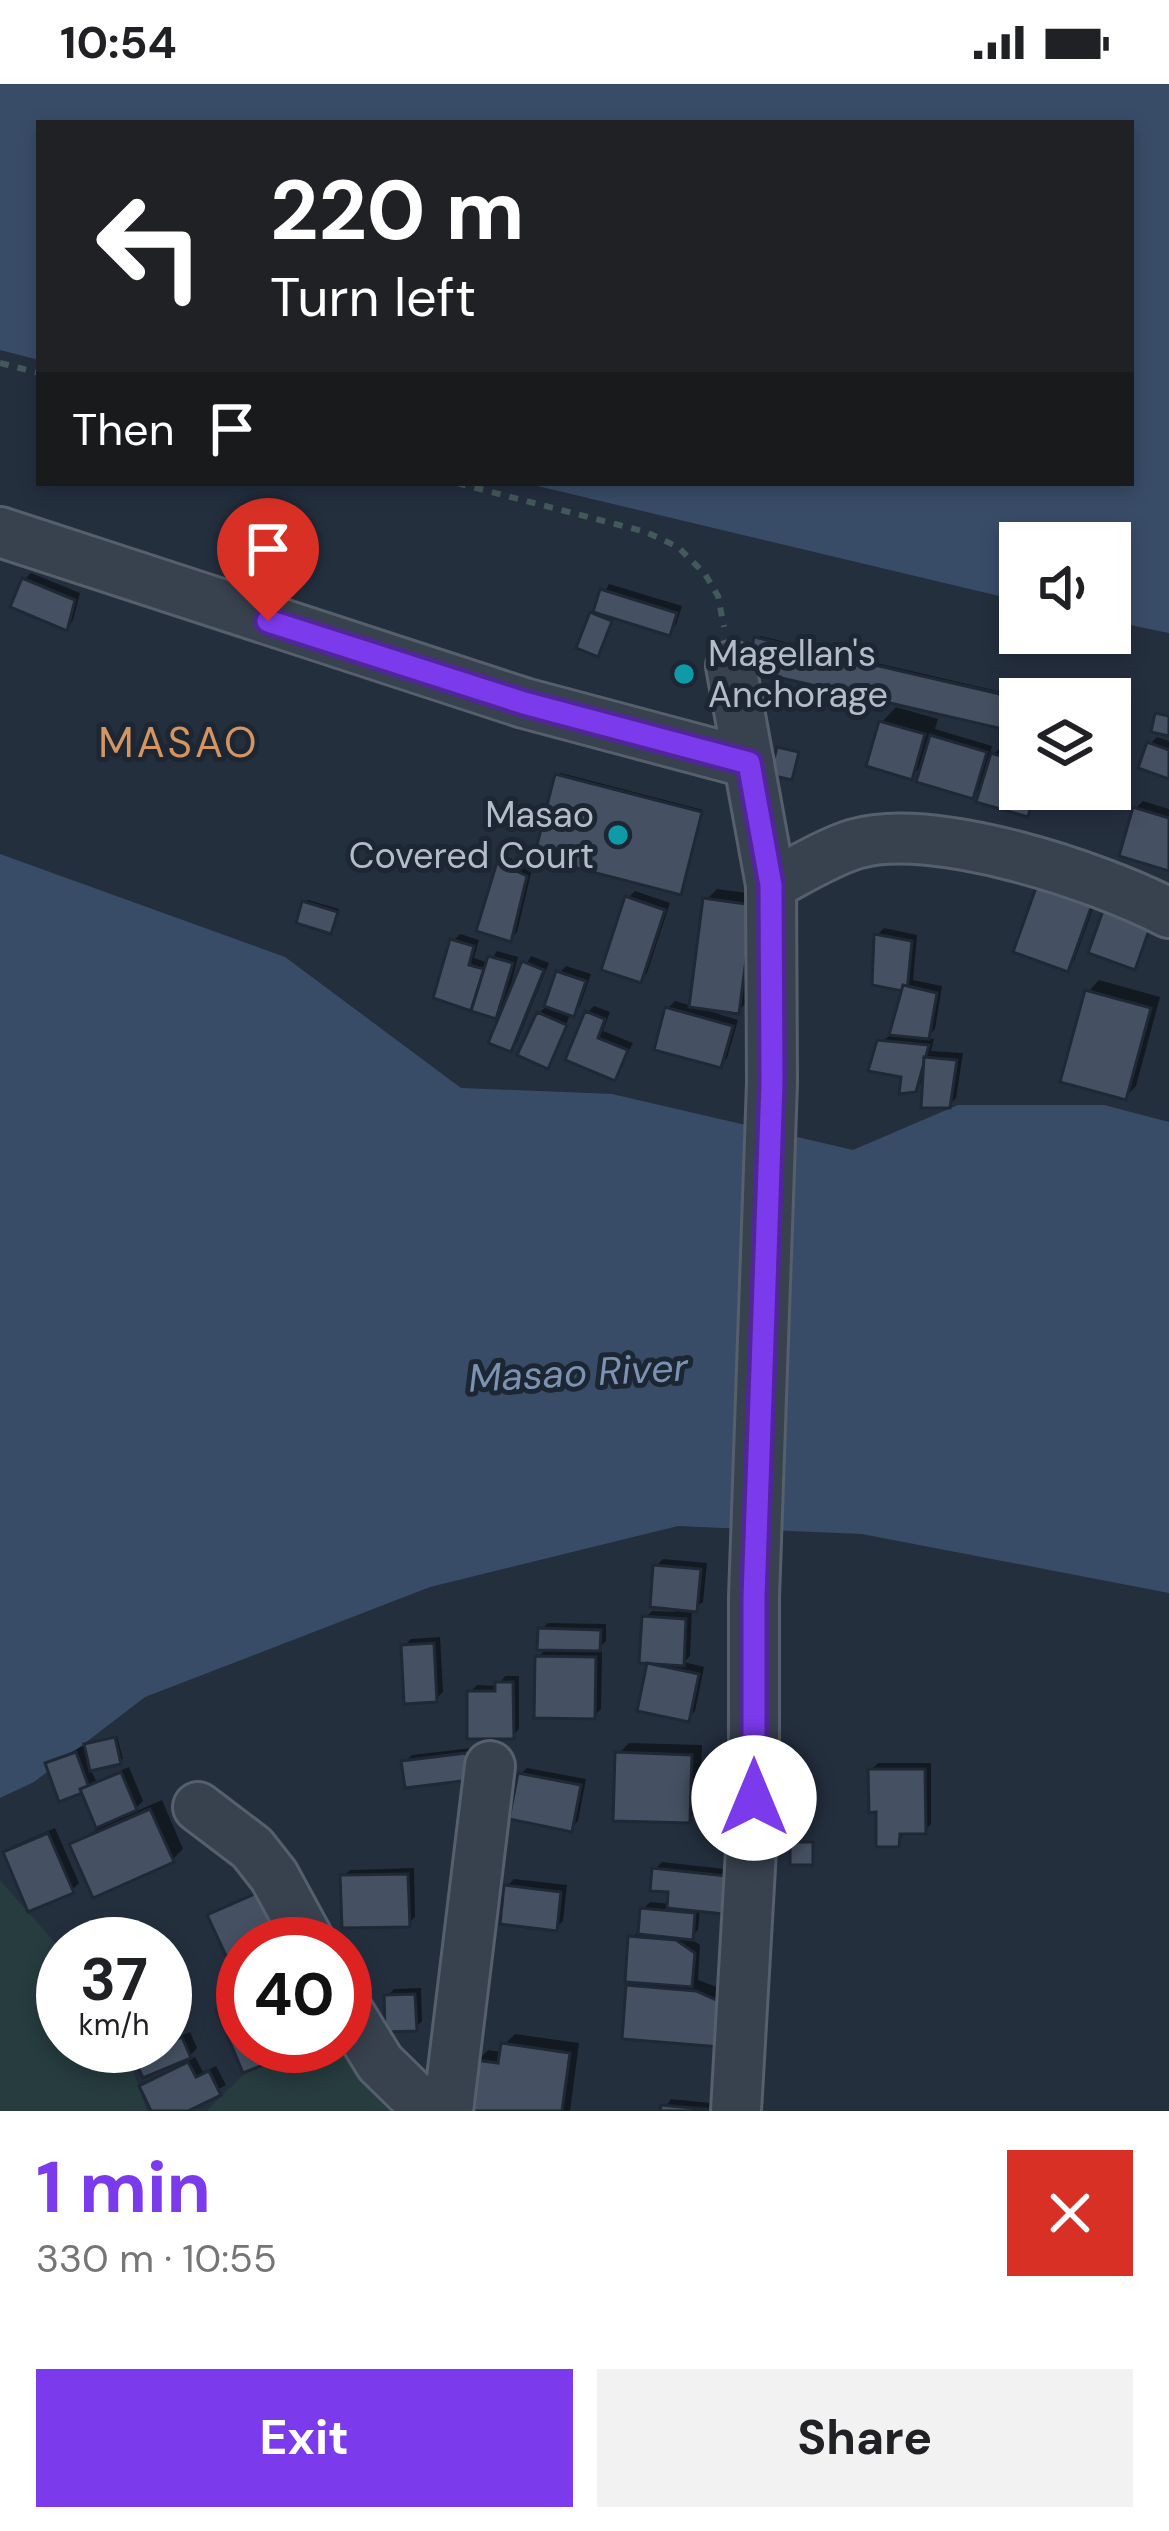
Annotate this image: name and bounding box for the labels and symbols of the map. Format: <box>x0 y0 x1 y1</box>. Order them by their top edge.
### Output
pin <box>217 498 319 621</box>
place label: Magellan's Anchorage <box>708 630 888 718</box>
marker: Magellan's Anchorage <box>671 661 697 687</box>
district label: MASAO <box>98 715 260 770</box>
place label: Masao Covered Court <box>349 791 594 879</box>
marker: Masao Covered Court <box>605 822 631 848</box>
water label: Masao River <box>467 1341 691 1404</box>
position arrow <box>691 1735 817 1861</box>
speed limit sign: 40 <box>216 1917 372 2073</box>

